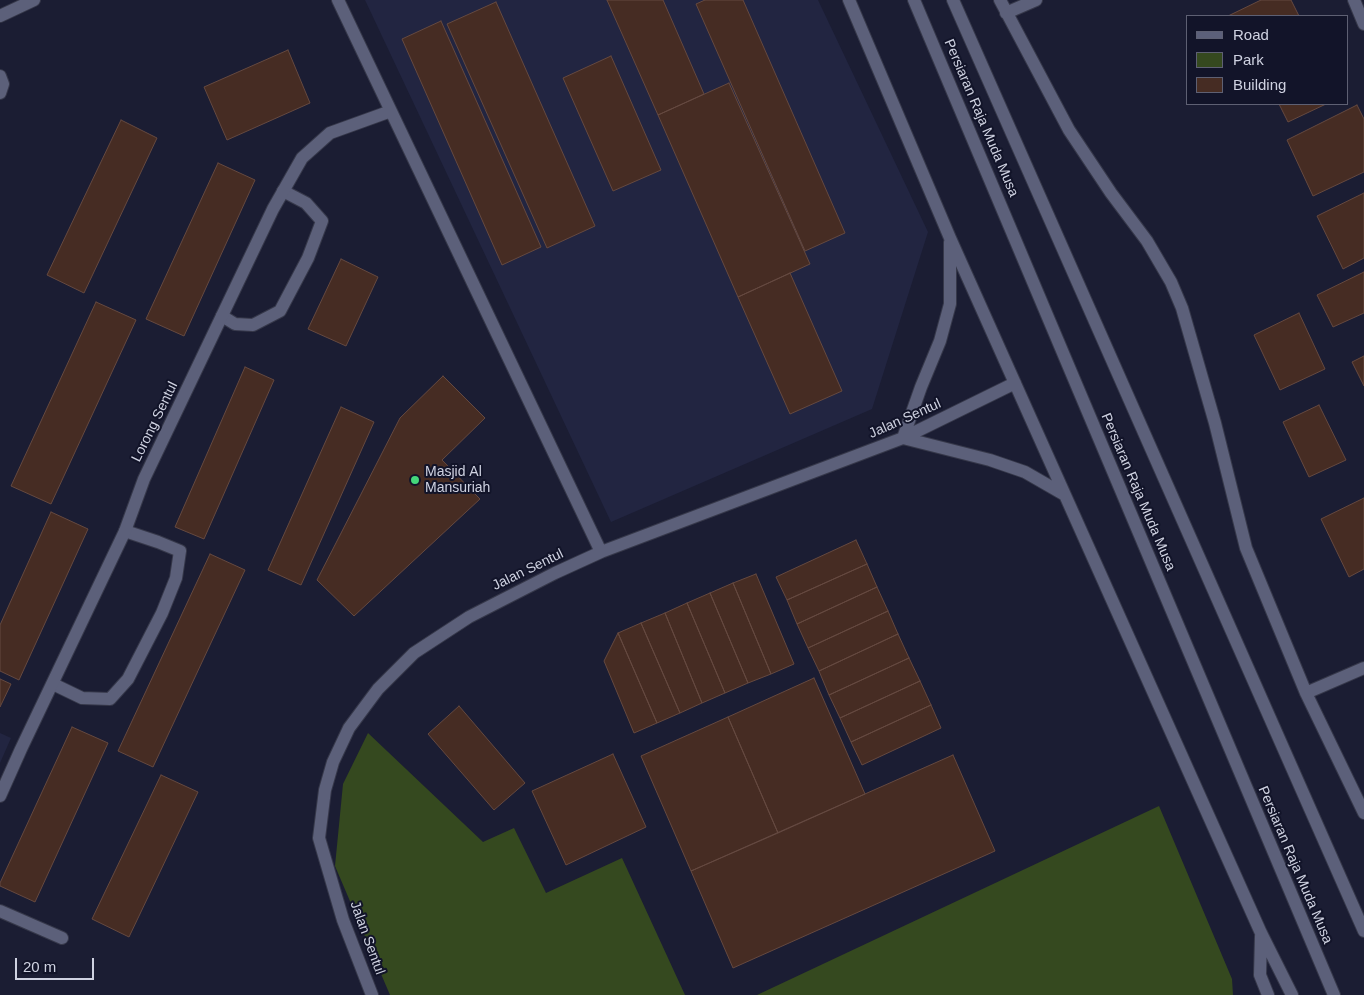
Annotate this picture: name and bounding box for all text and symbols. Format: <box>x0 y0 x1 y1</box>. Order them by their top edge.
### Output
legend <box>1186 15 1349 105</box>
text: Road <box>1233 26 1269 43</box>
street label: Persiaran Raja Muda Musa <box>940 37 1022 199</box>
text: Park <box>1233 51 1264 68</box>
text: Building <box>1233 76 1286 93</box>
street label: Lorong Sentul <box>128 379 182 465</box>
street label: Jalan Sentul <box>866 396 944 442</box>
street label: Persiaran Raja Muda Musa <box>1097 411 1179 573</box>
place label: Masjid Al Mansuriah <box>425 464 490 497</box>
marker: Masjid Al Mansuriah <box>409 474 421 486</box>
street label: Jalan Sentul <box>490 546 566 594</box>
street label: Persiaran Raja Muda Musa <box>1254 784 1336 946</box>
street label: Jalan Sentul <box>346 899 388 977</box>
scale bar <box>18 948 96 980</box>
text: 20 m <box>23 958 56 975</box>

